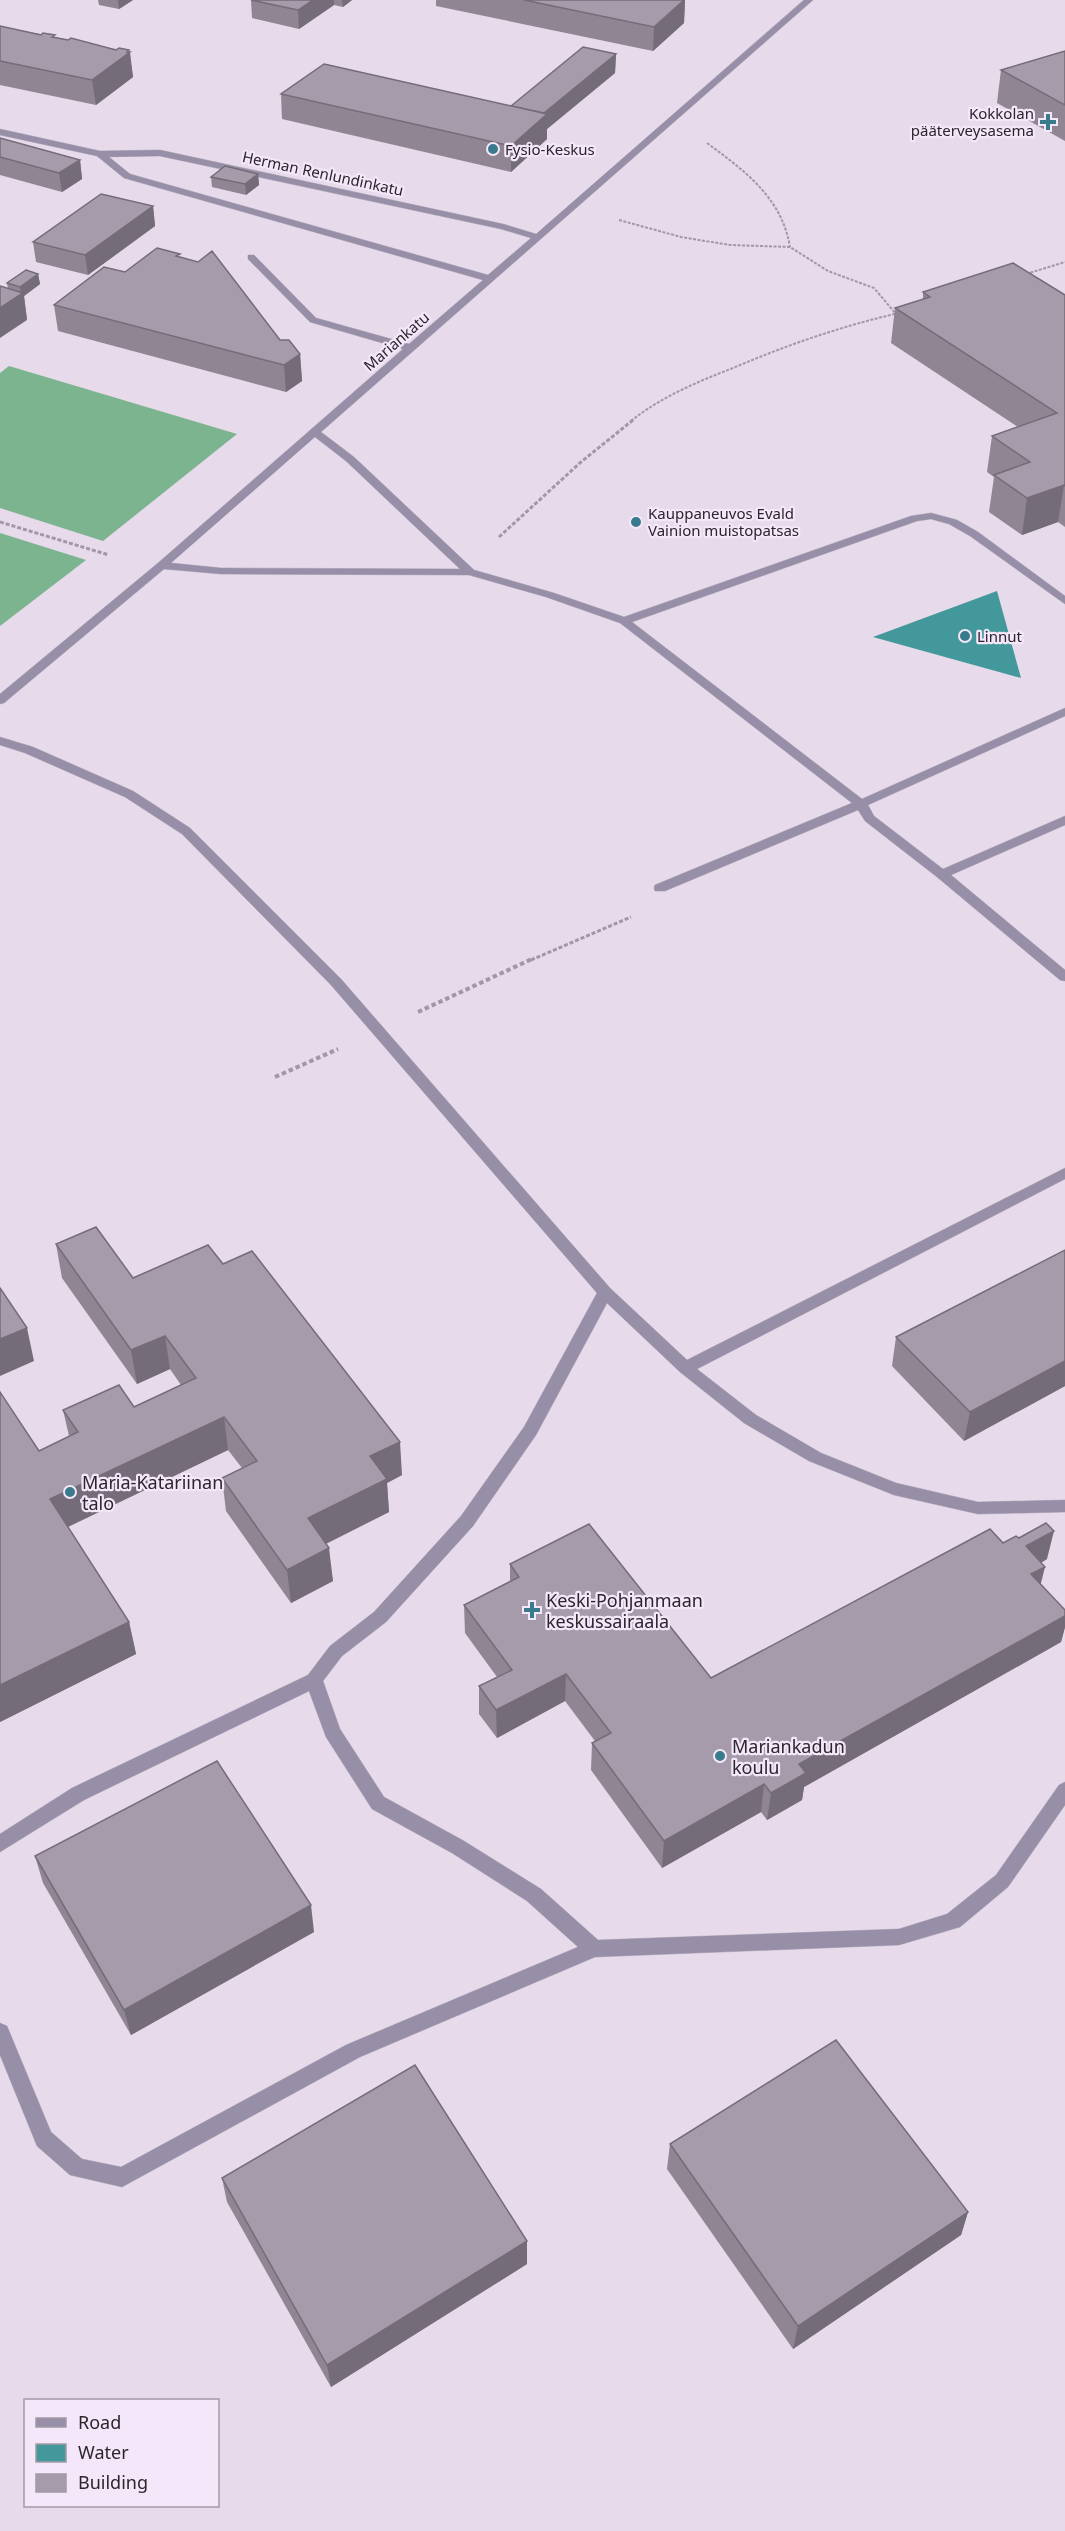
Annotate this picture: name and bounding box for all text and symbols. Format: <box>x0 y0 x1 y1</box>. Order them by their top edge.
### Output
place label: Kokkolan pääterveysasema <box>911 103 1034 140</box>
marker: Kokkolan pääterveysasema <box>1039 113 1057 131</box>
place label: Fysio-Keskus <box>505 139 595 159</box>
marker: Fysio-Keskus <box>486 142 500 156</box>
street label: Herman Renlundinkatu <box>241 146 405 200</box>
street label: Mariankatu <box>359 307 433 375</box>
place label: Kauppaneuvos Evald Vainion muistopatsas <box>648 503 799 540</box>
marker: Kauppaneuvos Evald Vainion muistopatsas <box>629 515 643 529</box>
place label: Linnut <box>977 626 1023 646</box>
marker: Linnut <box>958 629 972 643</box>
place label: Maria-Katariinan talo <box>82 1470 223 1515</box>
marker: Maria-Katariinan talo <box>63 1485 77 1499</box>
place label: Keski-Pohjanmaan keskussairaala <box>546 1588 703 1633</box>
marker: Keski-Pohjanmaan keskussairaala <box>523 1601 541 1619</box>
place label: Mariankadun koulu <box>732 1734 845 1779</box>
marker: Mariankadun koulu <box>713 1749 727 1763</box>
legend <box>24 2399 219 2507</box>
text: Road <box>78 2410 121 2434</box>
text: Water <box>78 2440 129 2464</box>
text: Building <box>78 2470 148 2494</box>

